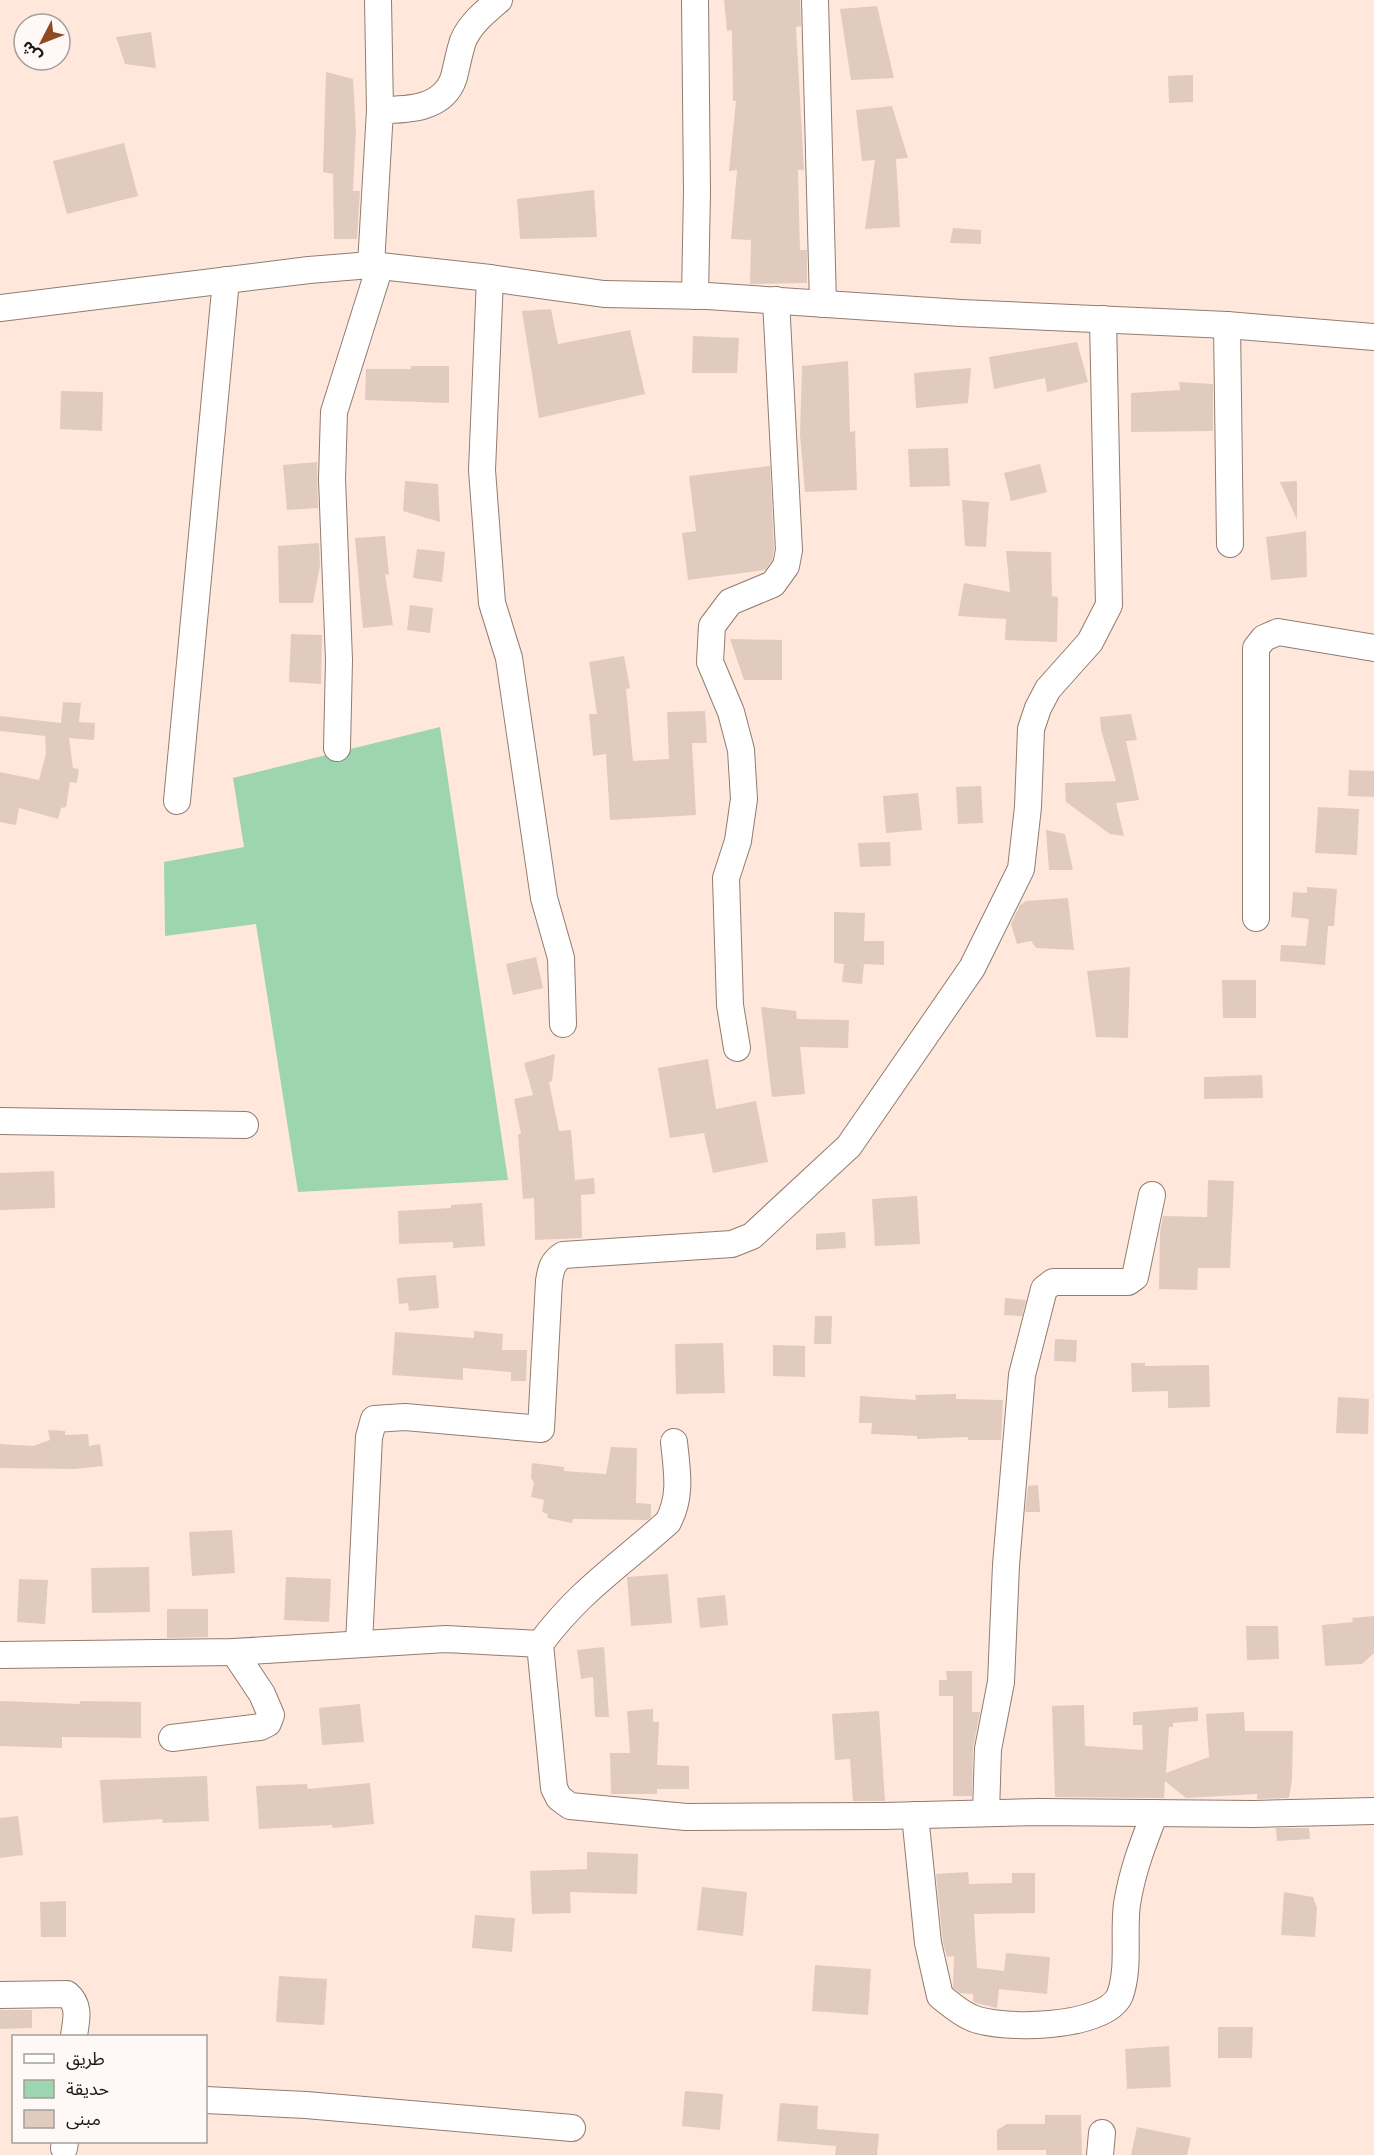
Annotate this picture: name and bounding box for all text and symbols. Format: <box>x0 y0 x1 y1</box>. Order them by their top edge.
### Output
north arrow <box>12 12 72 72</box>
text: ش <box>17 37 46 66</box>
legend <box>12 2035 207 2143</box>
text: طريق <box>66 2048 105 2070</box>
text: حديقة <box>66 2078 109 2099</box>
text: مبنى <box>66 2108 101 2130</box>

